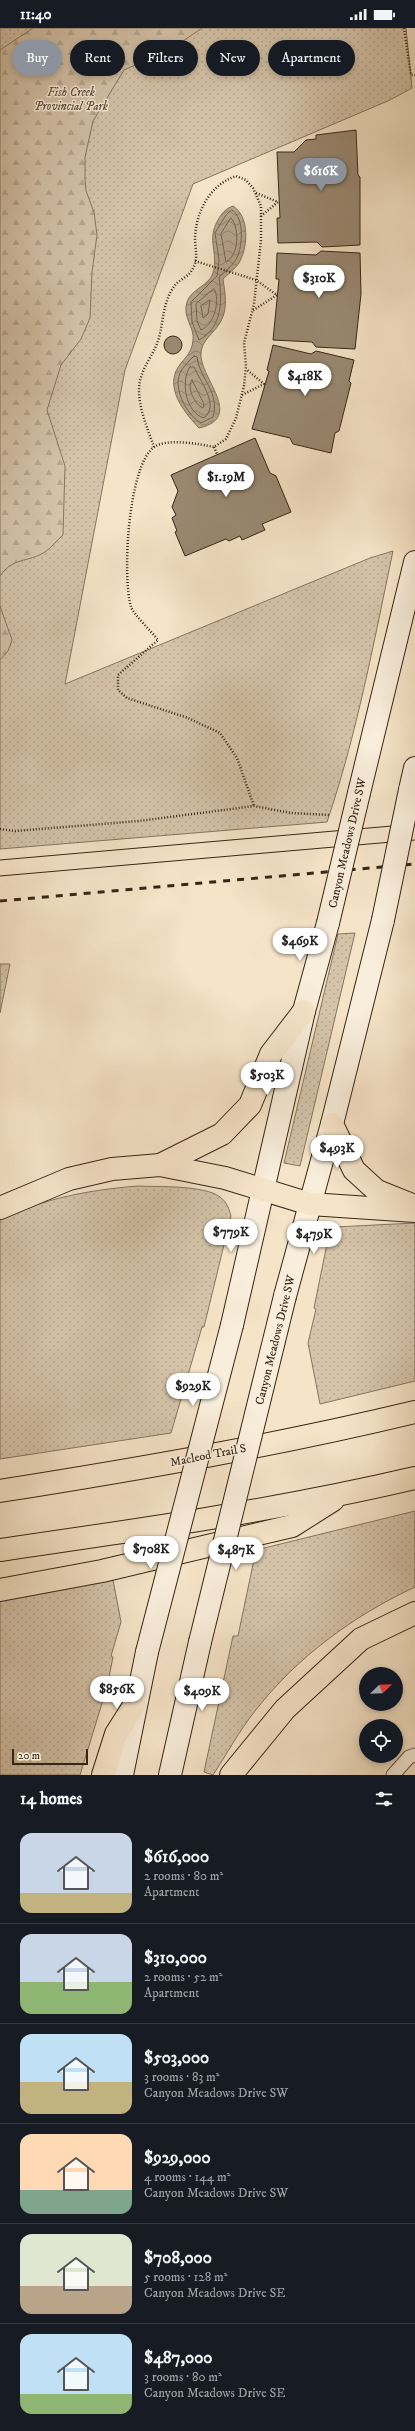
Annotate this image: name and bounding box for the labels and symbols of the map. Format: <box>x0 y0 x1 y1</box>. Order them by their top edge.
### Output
park label: Fish Creek Provincial Park <box>34 85 108 114</box>
pin: $616K <box>293 158 349 192</box>
pin: $310K <box>291 265 347 299</box>
pin: $418K <box>277 363 333 397</box>
pin: $1.19M <box>193 464 259 498</box>
street label: Canyon Meadows Drive SW <box>325 776 370 910</box>
pin: $469K <box>272 928 328 962</box>
pin: $503K <box>239 1062 295 1096</box>
pin: $493K <box>309 1135 365 1169</box>
pin: $779K <box>203 1219 259 1253</box>
pin: $479K <box>286 1221 342 1255</box>
street label: Canyon Meadows Drive SW <box>252 1273 299 1406</box>
pin: $929K <box>165 1373 221 1407</box>
street label: Macleod Trail S <box>169 1441 247 1470</box>
pin: $708K <box>123 1536 179 1570</box>
pin: $487K <box>208 1537 264 1571</box>
north arrow <box>359 1667 403 1711</box>
pin: $856K <box>89 1676 145 1710</box>
pin: $409K <box>174 1678 230 1712</box>
scale bar <box>12 1747 88 1766</box>

